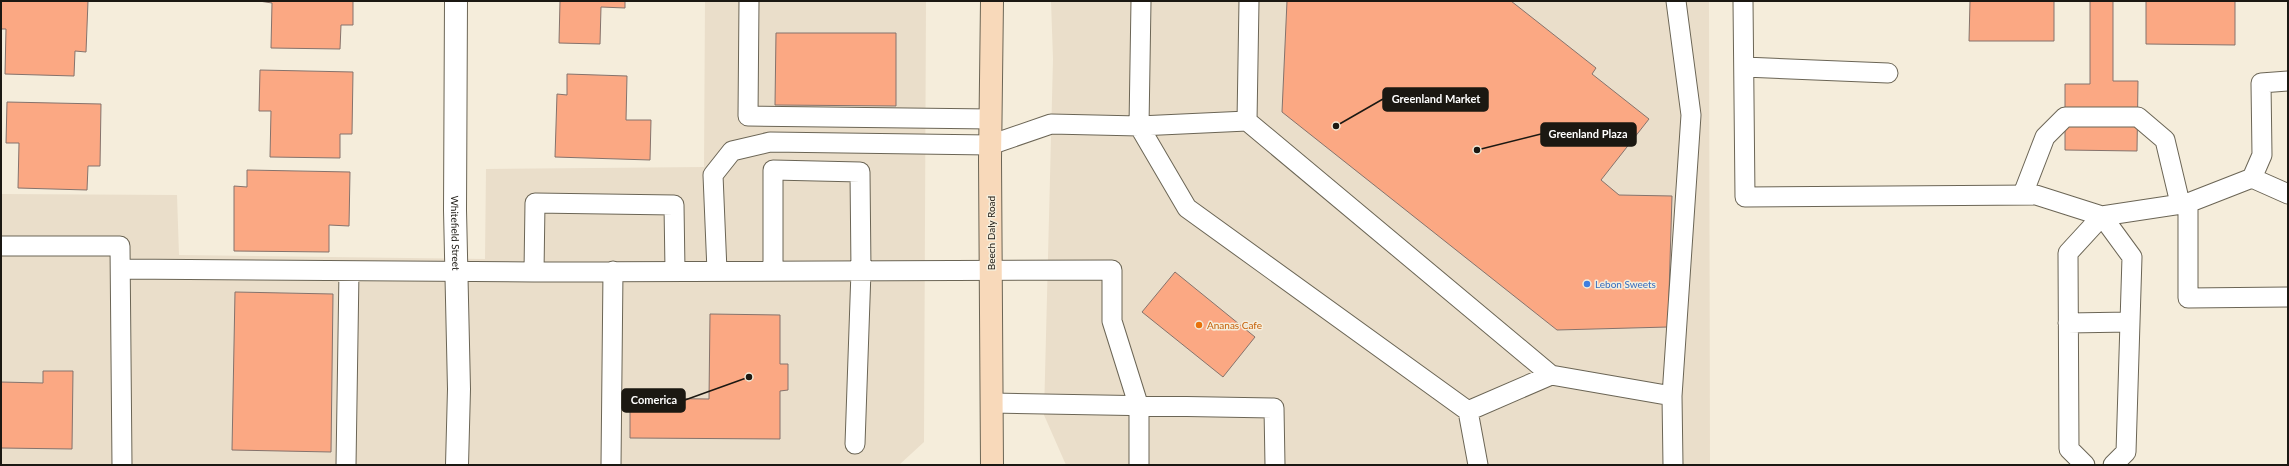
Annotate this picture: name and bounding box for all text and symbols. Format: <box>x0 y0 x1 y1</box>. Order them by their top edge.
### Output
callout: Greenland Market <box>1383 88 1488 111</box>
text: Greenland Market <box>1392 92 1481 105</box>
callout: Greenland Plaza <box>1541 123 1636 146</box>
text: Greenland Plaza <box>1549 127 1627 140</box>
street label: Whitefield Street <box>449 195 462 271</box>
street label: Beech Daly Road <box>985 196 997 270</box>
place label: Lebon Sweets <box>1595 278 1656 290</box>
marker: Lebon Sweets <box>1582 279 1592 289</box>
place label: Ananas Cafe <box>1207 319 1262 331</box>
marker: Ananas Cafe <box>1194 320 1204 330</box>
callout: Comerica <box>622 389 685 412</box>
text: Comerica <box>631 393 677 406</box>

